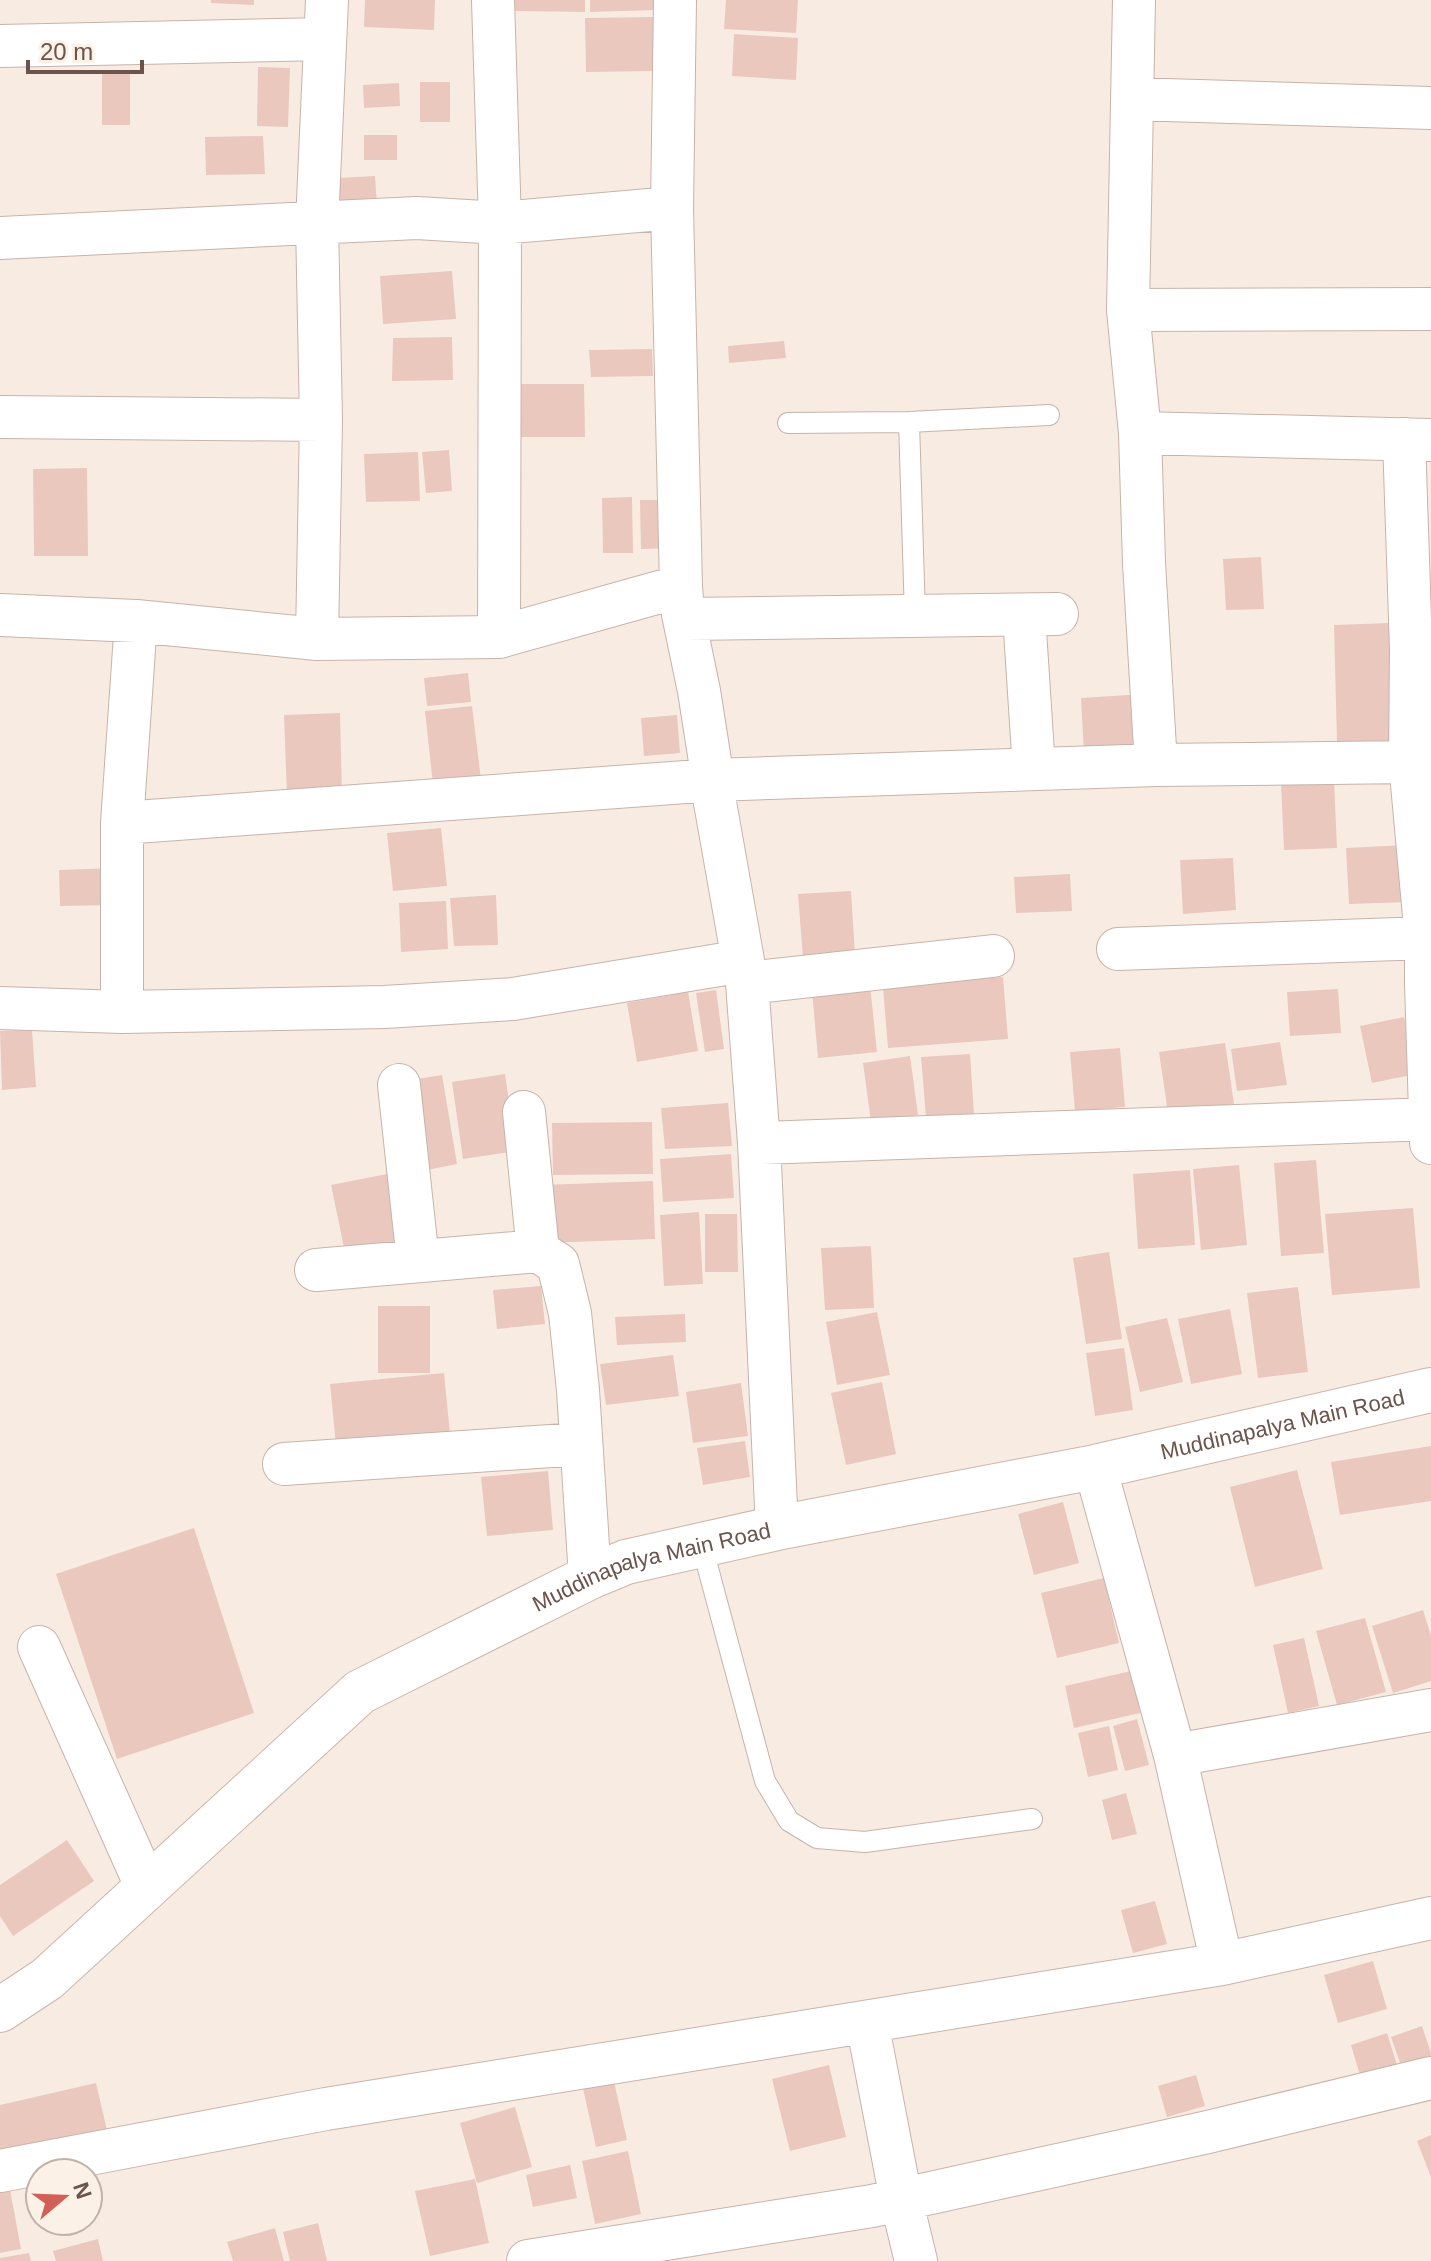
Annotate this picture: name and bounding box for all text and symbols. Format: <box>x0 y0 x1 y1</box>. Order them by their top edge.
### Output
scale bar <box>28 24 142 74</box>
text: 20 m <box>40 38 93 65</box>
street label: Muddinapalya Main Road <box>1158 1384 1407 1464</box>
street label: Muddinapalya Main Road <box>528 1517 773 1616</box>
north arrow <box>24 2157 104 2237</box>
text: N <box>68 2179 97 2202</box>

